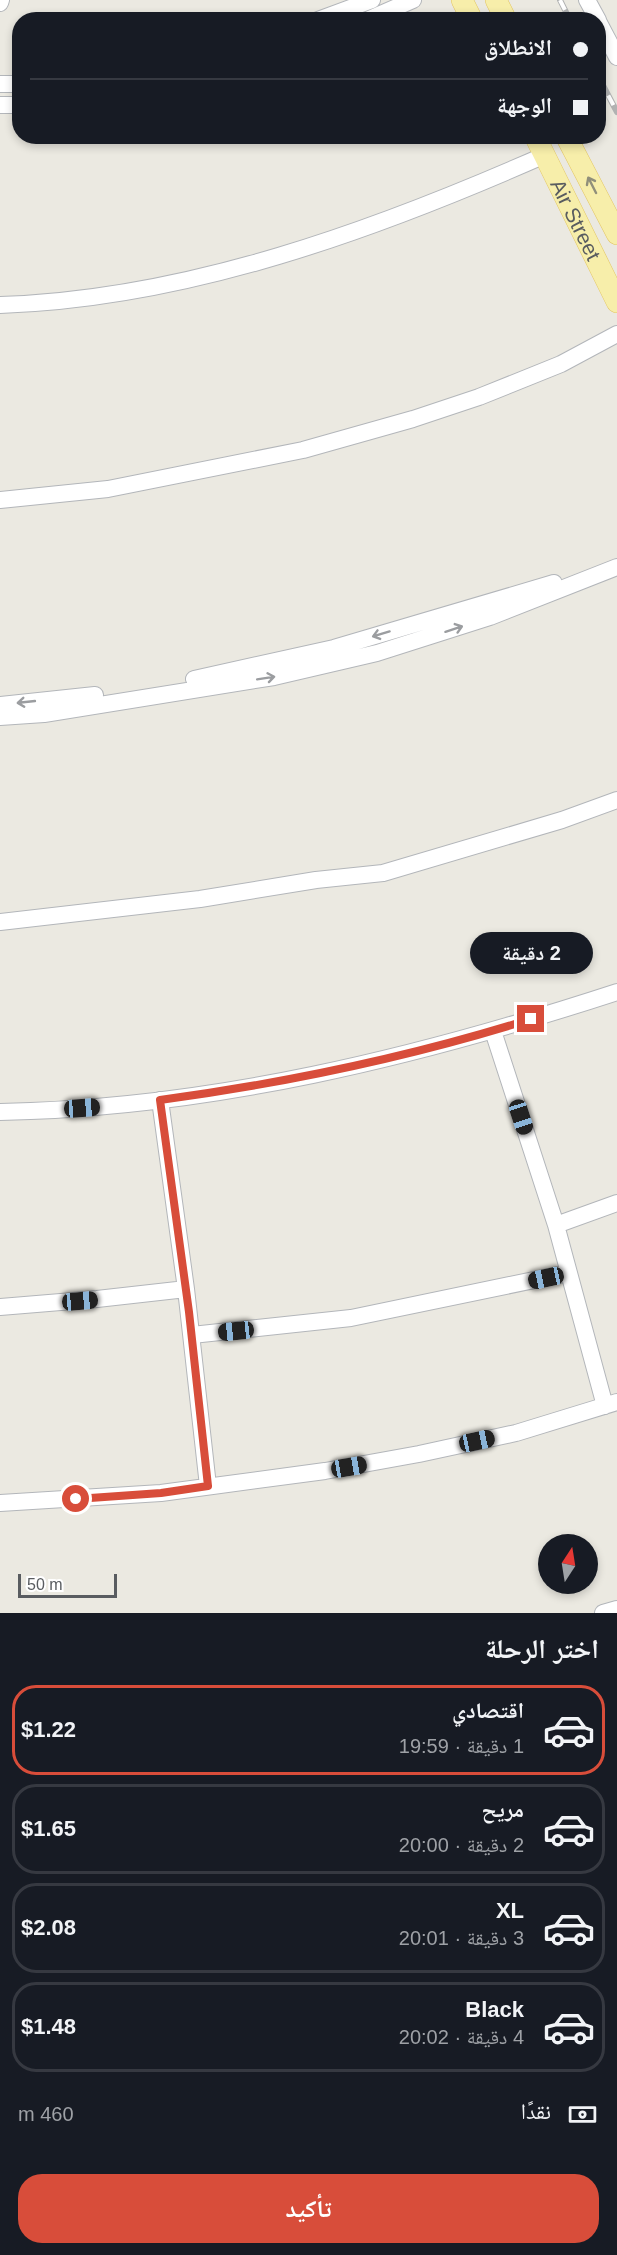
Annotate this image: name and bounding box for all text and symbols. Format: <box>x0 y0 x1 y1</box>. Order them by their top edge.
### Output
text: الانطلاق <box>484 35 552 60</box>
text: الوجهة <box>497 93 552 118</box>
street label: Air Street <box>546 175 606 264</box>
one-way arrow <box>585 177 597 195</box>
one-way arrow <box>444 623 463 634</box>
one-way arrow <box>372 629 391 640</box>
one-way arrow <box>255 672 275 683</box>
one-way arrow <box>16 697 36 708</box>
callout: 2 دقيقة <box>470 932 592 974</box>
text: 2 دقيقة <box>502 942 561 964</box>
route end <box>517 1005 544 1032</box>
car <box>507 1097 535 1137</box>
car <box>63 1098 101 1118</box>
car <box>527 1265 565 1291</box>
car <box>61 1290 99 1312</box>
car <box>217 1320 255 1342</box>
car <box>458 1428 496 1454</box>
car <box>330 1455 368 1479</box>
route start <box>62 1485 89 1512</box>
north arrow <box>538 1534 598 1594</box>
map controls <box>538 1534 598 1594</box>
scale bar <box>18 1571 117 1598</box>
text: 50 m <box>27 1576 63 1593</box>
text: اختر الرحلة <box>485 1634 599 1664</box>
text: اقتصادي <box>452 1698 524 1723</box>
icon: car <box>542 1703 596 1757</box>
text: $1.22 <box>21 1717 76 1742</box>
text: 1 دقيقة · 19:59 <box>399 1735 524 1757</box>
text: مريح <box>481 1797 524 1822</box>
icon: car <box>542 1802 596 1856</box>
text: $1.65 <box>21 1816 76 1841</box>
text: 2 دقيقة · 20:00 <box>399 1834 524 1856</box>
text: XL <box>496 1898 524 1923</box>
icon: car <box>542 1901 596 1955</box>
text: $2.08 <box>21 1915 76 1940</box>
text: 3 دقيقة · 20:01 <box>399 1927 524 1949</box>
text: Black <box>465 1997 524 2022</box>
icon: car <box>542 2000 596 2054</box>
text: $1.48 <box>21 2014 76 2039</box>
text: 4 دقيقة · 20:02 <box>399 2026 524 2048</box>
icon: cash <box>566 2098 599 2131</box>
text: نقدًا <box>521 2099 551 2124</box>
text: 460 m <box>18 2103 74 2125</box>
button: تأكيد <box>18 2174 599 2243</box>

